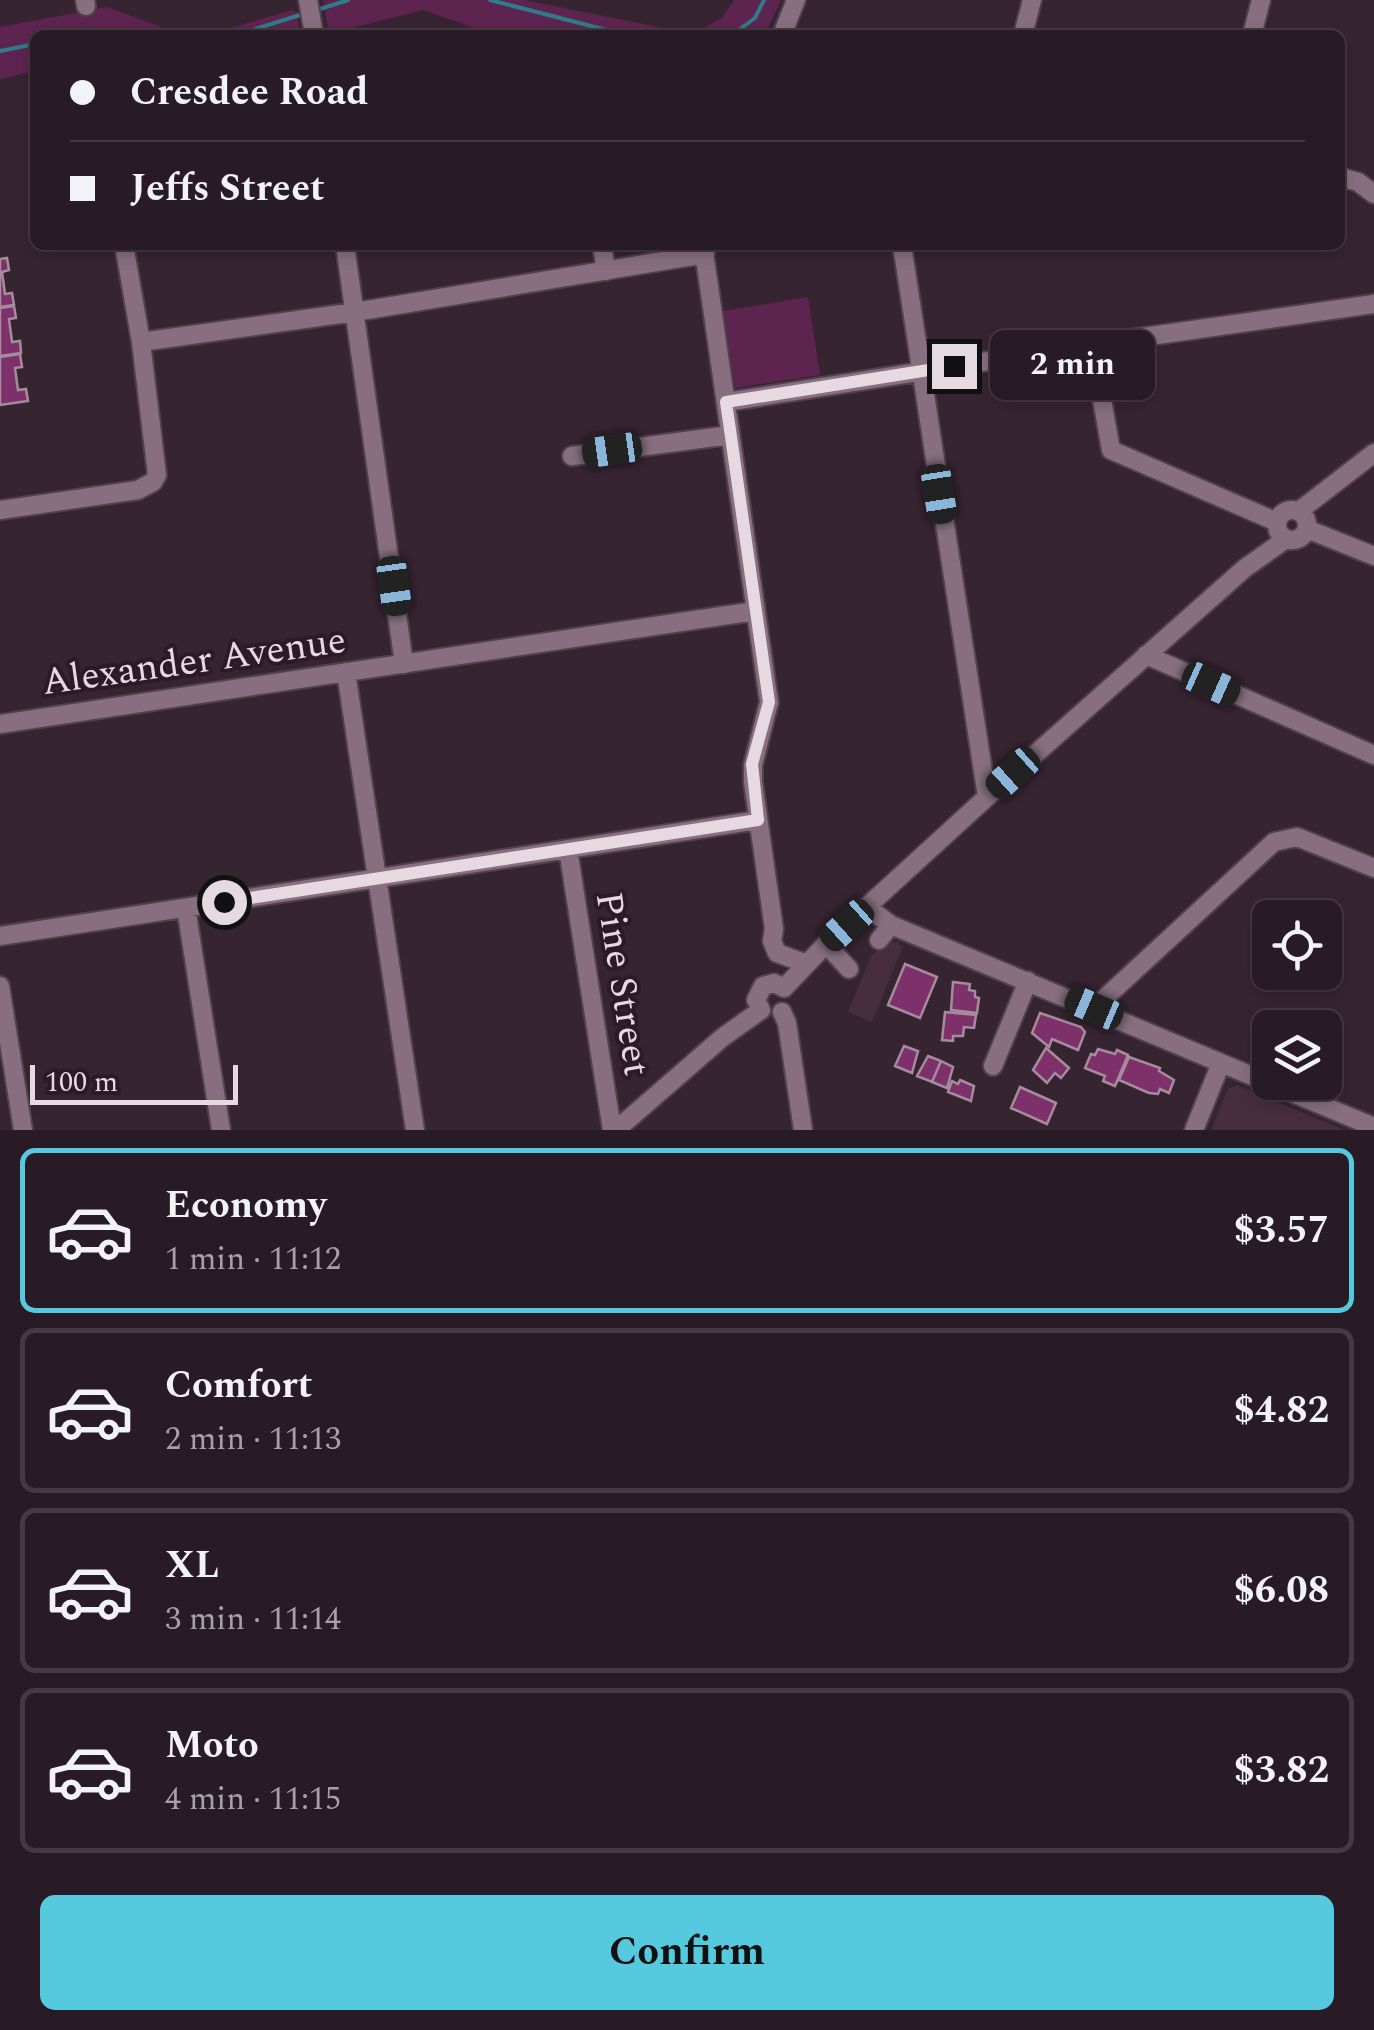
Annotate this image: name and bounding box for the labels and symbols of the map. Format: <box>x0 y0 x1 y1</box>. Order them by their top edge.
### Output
callout: 2 min <box>989 331 1154 401</box>
route end <box>932 344 977 389</box>
car <box>580 431 644 469</box>
car <box>919 462 959 526</box>
car <box>375 554 413 618</box>
street label: Alexander Avenue <box>38 612 350 712</box>
car <box>1177 658 1245 710</box>
car <box>981 742 1045 804</box>
route start <box>202 880 247 925</box>
street label: Pine Street <box>579 888 665 1080</box>
car <box>815 894 879 956</box>
car <box>1061 982 1127 1034</box>
scale bar <box>30 1060 238 1104</box>

